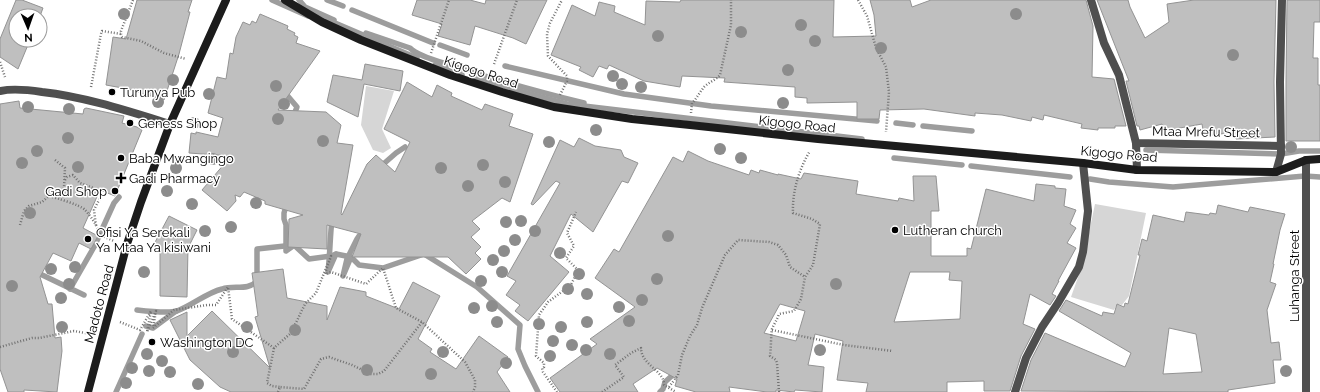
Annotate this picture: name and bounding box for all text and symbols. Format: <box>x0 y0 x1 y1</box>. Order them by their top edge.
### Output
north arrow <box>8 8 48 48</box>
text: N <box>24 31 33 44</box>
street label: Kigogo Road <box>442 53 520 91</box>
place label: Turunya Pub <box>120 85 195 100</box>
marker: Turunya Pub <box>107 87 117 97</box>
street label: Kigogo Road <box>758 113 836 135</box>
place label: Geness Shop <box>138 116 217 131</box>
marker: Geness Shop <box>125 118 135 128</box>
street label: Mtaa Mrefu Street <box>1152 124 1261 140</box>
street label: Kigogo Road <box>1080 143 1158 165</box>
place label: Baba Mwangingo <box>129 151 234 166</box>
marker: Baba Mwangingo <box>116 153 126 163</box>
place label: Gadi Pharmacy <box>129 171 220 186</box>
marker: Gadi Pharmacy <box>116 173 126 183</box>
place label: Gadi Shop <box>45 184 107 199</box>
marker: Gadi Shop <box>110 186 120 196</box>
place label: Lutheran church <box>903 223 1002 238</box>
place label: Ofisi Ya Serekali Ya Mtaa Ya kisiwani <box>96 225 211 255</box>
marker: Lutheran church <box>890 225 900 235</box>
street label: Luhanga Street <box>1287 229 1302 322</box>
marker: Ofisi Ya Serekali Ya Mtaa Ya kisiwani <box>83 234 93 244</box>
street label: Madoto Road <box>81 263 117 345</box>
place label: Washington DC <box>160 335 253 350</box>
marker: Washington DC <box>147 337 157 347</box>

